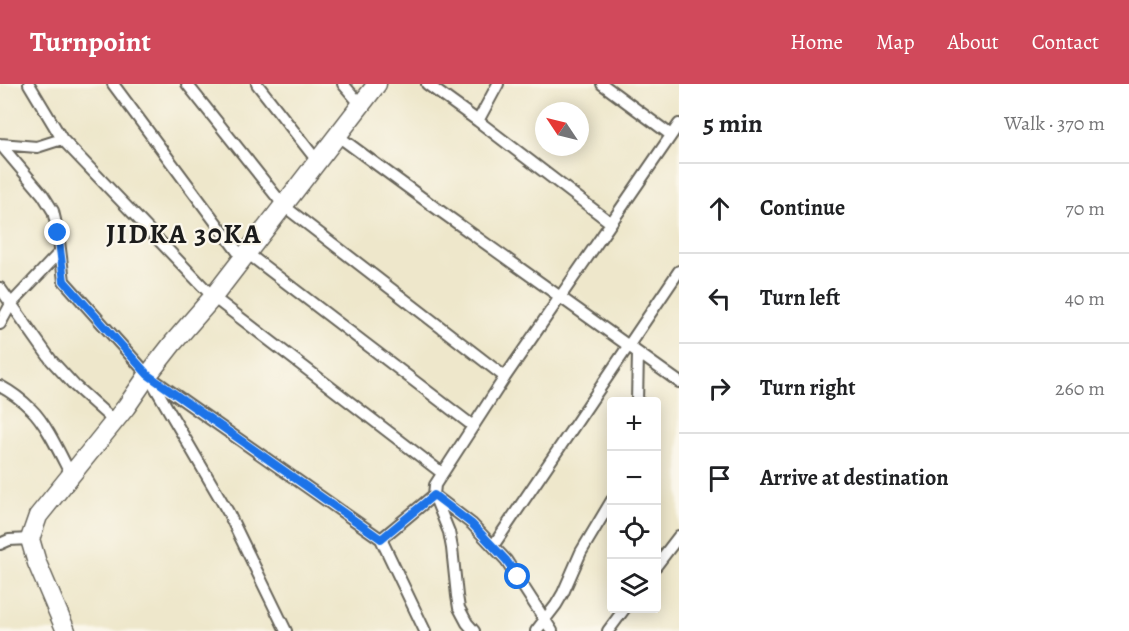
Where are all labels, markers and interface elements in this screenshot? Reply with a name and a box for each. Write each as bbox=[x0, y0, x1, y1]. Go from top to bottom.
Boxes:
text: Turnpoint bbox=[30, 23, 151, 61]
text: Home bbox=[790, 28, 843, 56]
text: Map bbox=[876, 28, 914, 56]
text: About bbox=[947, 28, 999, 56]
text: Contact bbox=[1032, 28, 1099, 56]
north arrow bbox=[535, 102, 589, 156]
text: 5 min bbox=[703, 106, 763, 141]
text: Walk · 370 m bbox=[1004, 110, 1105, 137]
icon: ahead bbox=[703, 192, 736, 225]
text: Continue bbox=[760, 193, 845, 223]
text: 70 m bbox=[1065, 195, 1105, 222]
district label: JIDKA 30KA bbox=[106, 215, 262, 253]
route end bbox=[44, 219, 70, 245]
icon: left bbox=[703, 282, 736, 315]
text: Turn left bbox=[760, 283, 840, 313]
text: 40 m bbox=[1065, 285, 1105, 312]
icon: right bbox=[703, 372, 736, 405]
text: Turn right bbox=[760, 373, 856, 403]
text: 260 m bbox=[1055, 375, 1105, 402]
map controls bbox=[607, 397, 661, 613]
button: + bbox=[607, 397, 661, 451]
button: − bbox=[607, 451, 661, 505]
icon: arrive bbox=[703, 462, 736, 495]
text: Arrive at destination bbox=[760, 463, 949, 493]
button: locate bbox=[607, 505, 661, 559]
button: layers bbox=[607, 559, 661, 613]
route start bbox=[504, 563, 530, 589]

